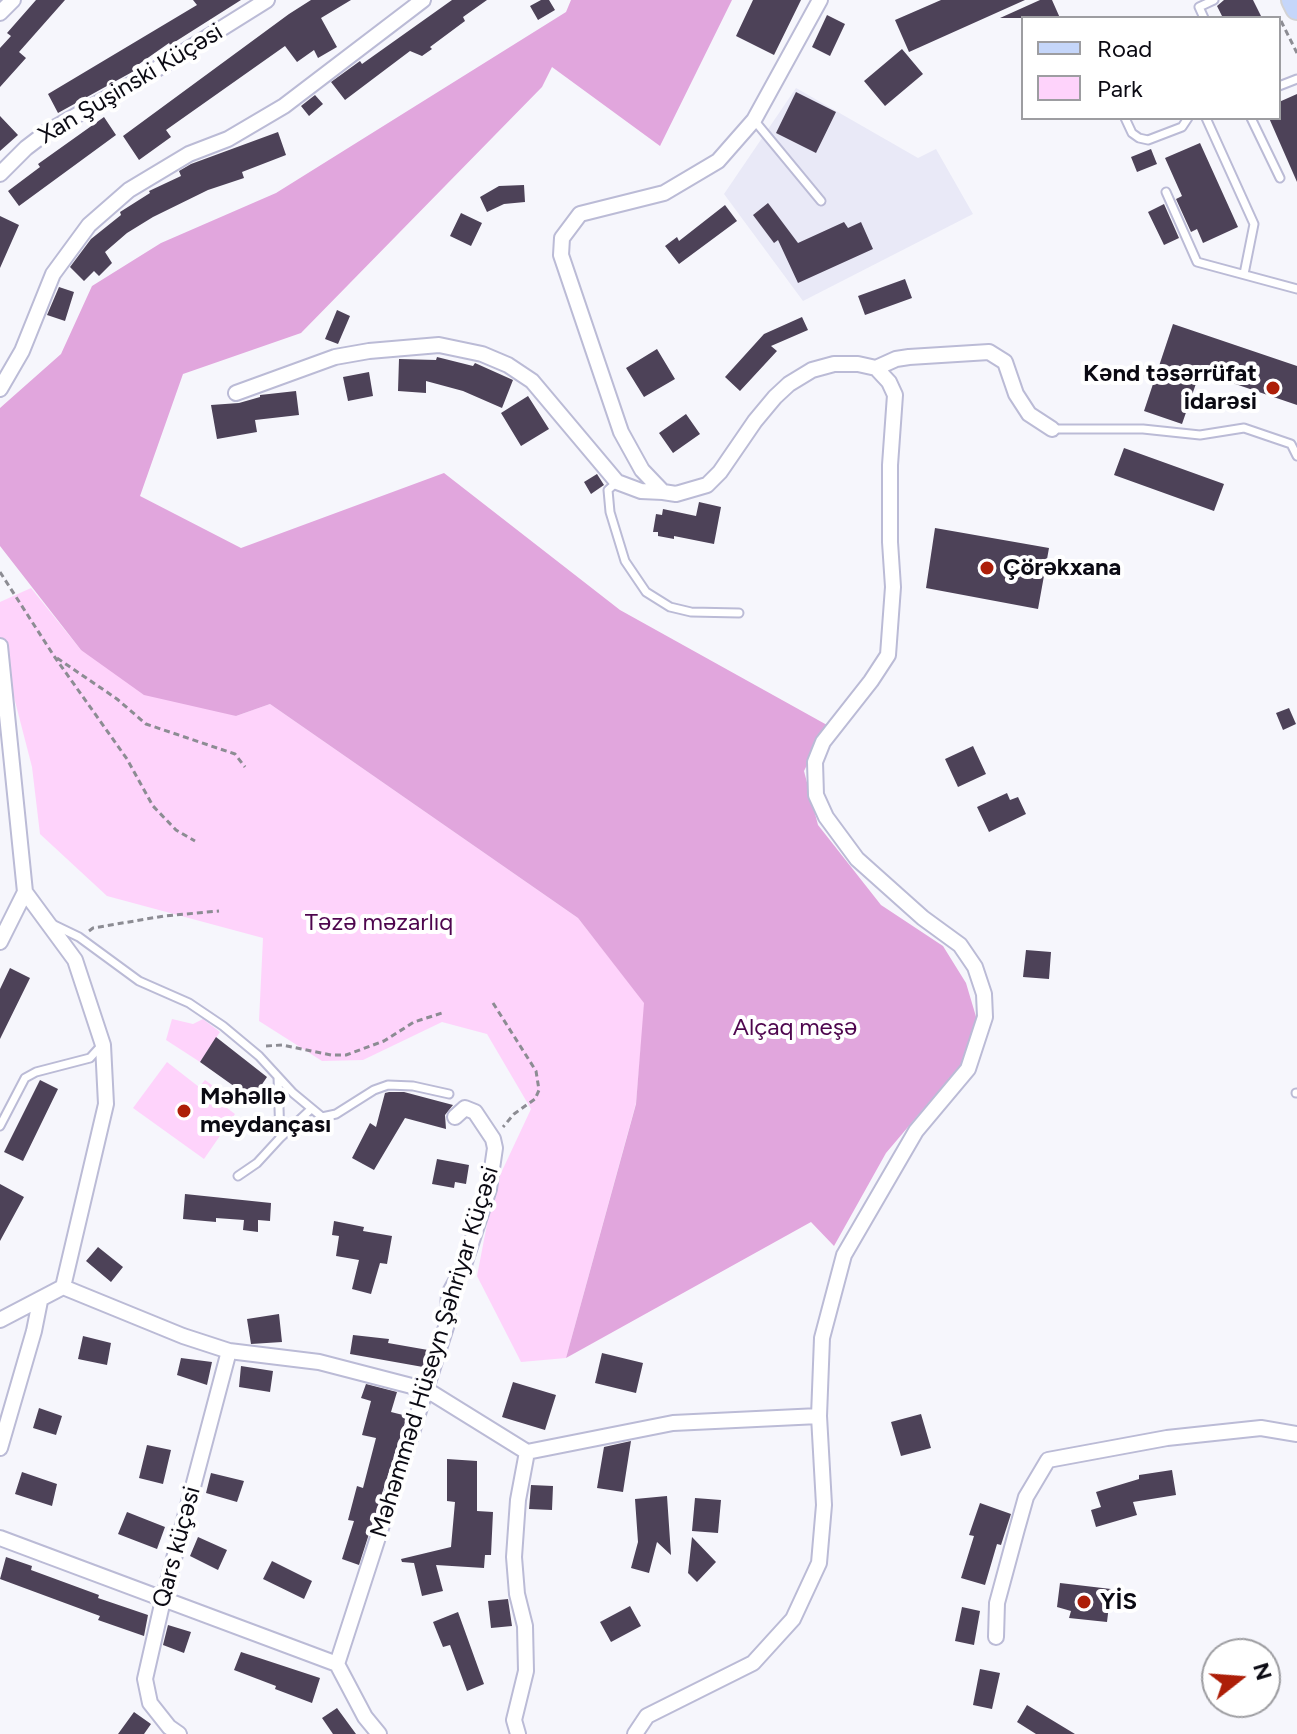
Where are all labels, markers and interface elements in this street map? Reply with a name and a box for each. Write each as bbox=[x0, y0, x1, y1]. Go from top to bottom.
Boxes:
legend bbox=[1021, 16, 1281, 120]
street label: Xan Şuşinski Küçəsi bbox=[34, 18, 228, 150]
text: Road bbox=[1097, 34, 1152, 63]
text: Park bbox=[1097, 74, 1143, 103]
place label: Kənd təsərrüfat idarəsi bbox=[1083, 360, 1257, 416]
marker: Kənd təsərrüfat idarəsi bbox=[1264, 379, 1282, 397]
place label: Çörəkxana bbox=[1003, 554, 1121, 582]
marker: Çörəkxana bbox=[978, 559, 996, 577]
park label: Təzə məzarlıq bbox=[305, 909, 453, 937]
park label: Alçaq meşə bbox=[733, 1014, 857, 1042]
place label: Məhəllə meydançası bbox=[200, 1083, 331, 1139]
marker: Məhəllə meydançası bbox=[175, 1102, 193, 1120]
street label: Məhəmməd Hüseyn Şəhriyar Küçəsi bbox=[365, 1163, 505, 1541]
street label: Qars küçəsi bbox=[147, 1483, 207, 1611]
place label: YİS bbox=[1100, 1588, 1137, 1616]
marker: YİS bbox=[1075, 1593, 1093, 1611]
north arrow bbox=[1201, 1638, 1281, 1718]
text: N bbox=[1247, 1659, 1278, 1683]

